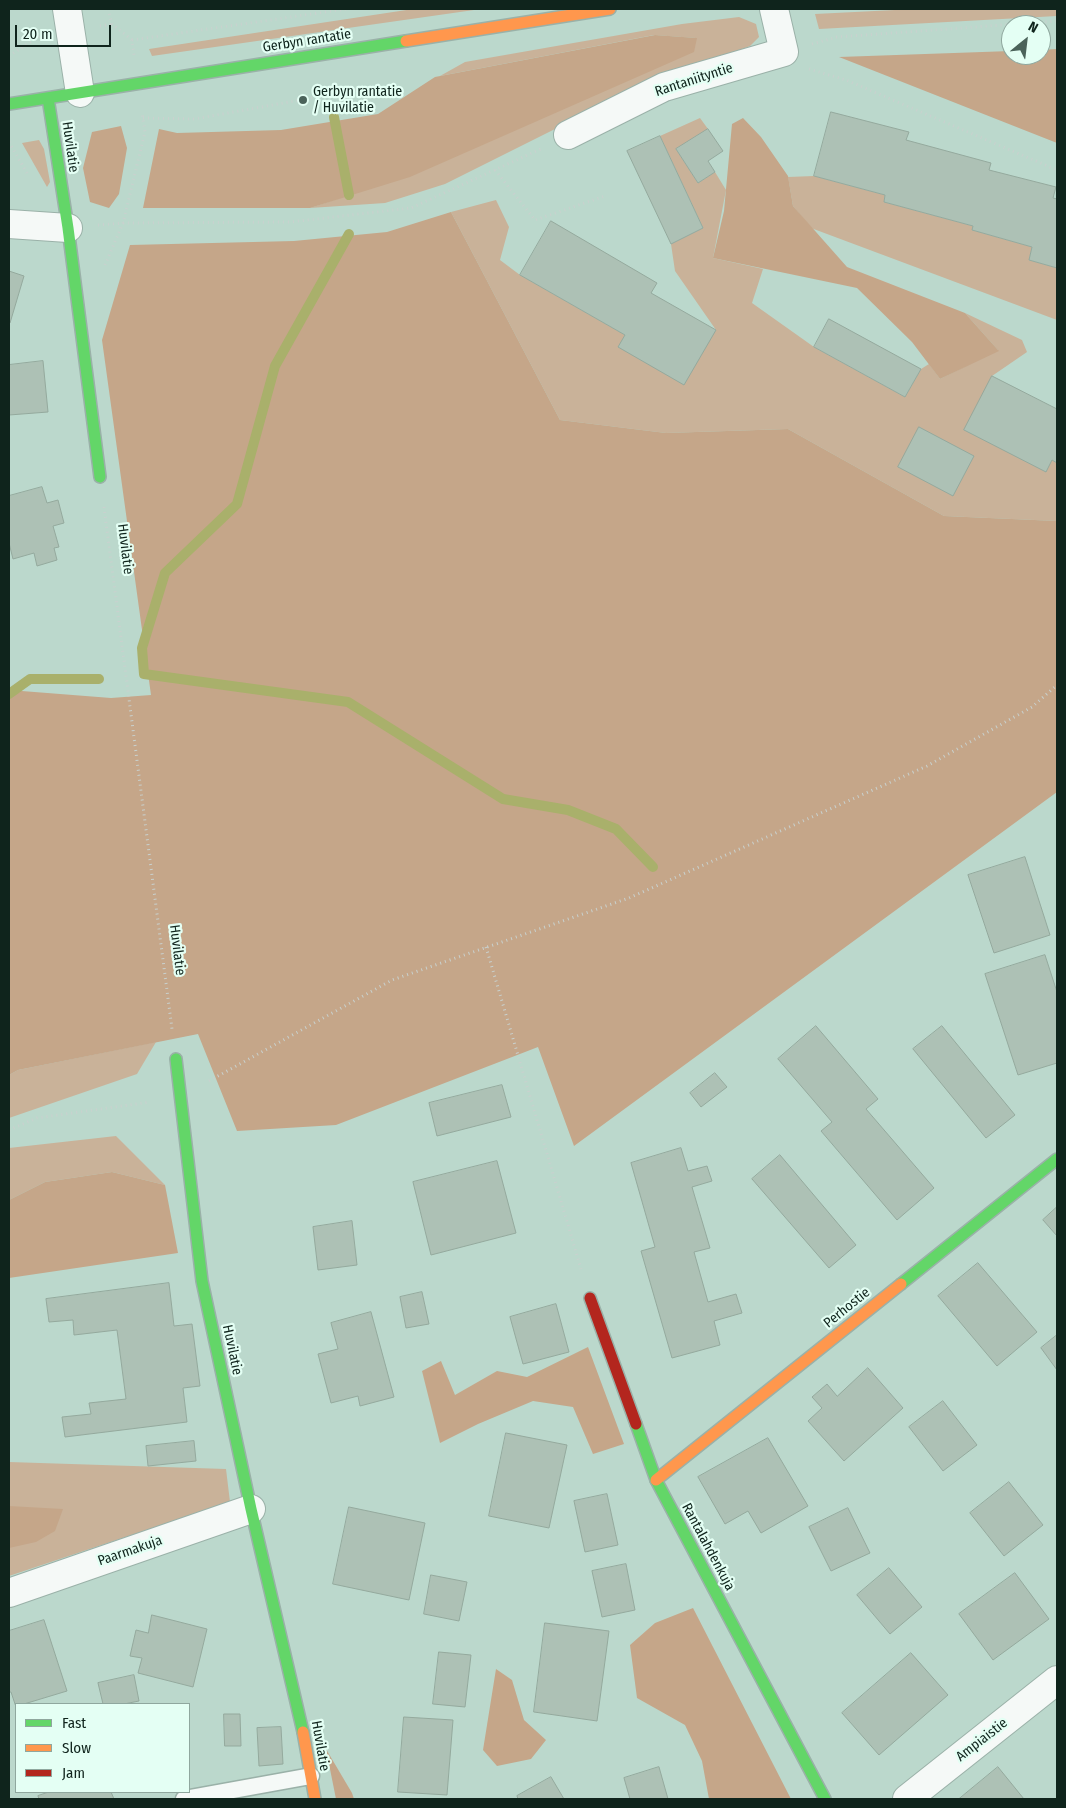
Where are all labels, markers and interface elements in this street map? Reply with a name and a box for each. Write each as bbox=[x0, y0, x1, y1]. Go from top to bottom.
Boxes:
scale bar bbox=[18, 15, 114, 47]
north arrow bbox=[1001, 15, 1051, 65]
text: N bbox=[1025, 18, 1041, 37]
text: 20 m bbox=[23, 25, 53, 43]
street label: Gerbyn rantatie bbox=[262, 26, 352, 56]
street label: Rantaniityntie bbox=[653, 60, 735, 100]
place label: Gerbyn rantatie / Huvilatie bbox=[313, 84, 402, 116]
marker: Gerbyn rantatie / Huvilatie bbox=[297, 94, 309, 106]
street label: Huvilatie bbox=[58, 121, 82, 173]
street label: Huvilatie bbox=[114, 523, 136, 575]
street label: Huvilatie bbox=[166, 924, 188, 976]
street label: Perhostie bbox=[821, 1284, 873, 1332]
street label: Huvilatie bbox=[218, 1323, 246, 1377]
street label: Rantalahdenkuja bbox=[678, 1500, 738, 1594]
street label: Paarmakuja bbox=[96, 1532, 164, 1570]
legend bbox=[15, 1703, 190, 1793]
text: Fast bbox=[62, 1714, 86, 1732]
street label: Ampiaistie bbox=[953, 1715, 1011, 1765]
street label: Huvilatie bbox=[307, 1719, 333, 1773]
text: Slow bbox=[62, 1739, 91, 1757]
text: Jam bbox=[62, 1764, 85, 1782]

